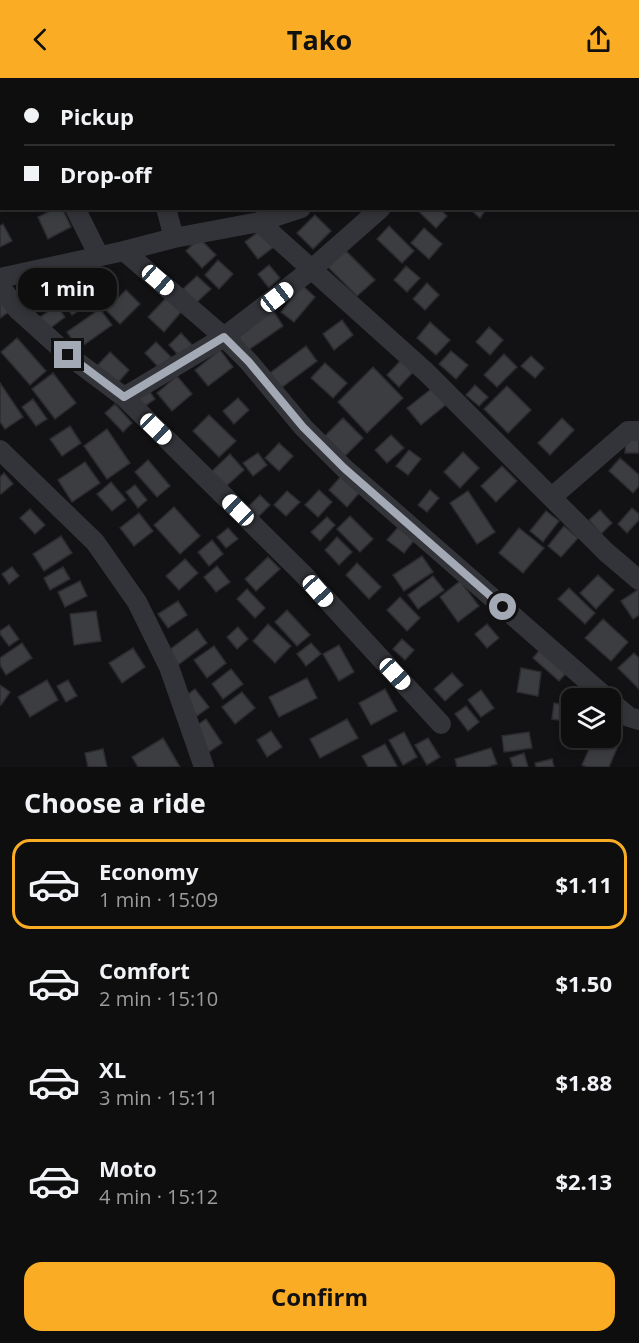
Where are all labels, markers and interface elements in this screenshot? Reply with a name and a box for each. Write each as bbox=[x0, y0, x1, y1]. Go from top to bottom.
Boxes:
text: Tako bbox=[287, 21, 352, 58]
icon: back bbox=[24, 23, 57, 56]
icon: share bbox=[582, 23, 615, 56]
text: Pickup bbox=[60, 101, 134, 131]
text: Drop-off bbox=[60, 159, 152, 189]
car bbox=[139, 261, 177, 299]
callout: 1 min bbox=[19, 268, 118, 310]
text: 1 min bbox=[40, 275, 95, 302]
car bbox=[257, 279, 297, 315]
route end bbox=[54, 341, 81, 368]
car bbox=[137, 410, 175, 448]
car bbox=[219, 491, 257, 529]
car bbox=[299, 572, 337, 610]
route start bbox=[489, 593, 516, 620]
car bbox=[376, 655, 414, 693]
map controls bbox=[561, 688, 621, 748]
button: layers bbox=[561, 688, 621, 748]
text: Choose a ride bbox=[24, 784, 206, 821]
text: Economy bbox=[99, 856, 198, 886]
icon: car bbox=[27, 857, 81, 911]
text: $1.11 bbox=[555, 869, 612, 899]
text: 1 min · 15:09 bbox=[99, 886, 218, 913]
text: Comfort bbox=[99, 955, 190, 985]
icon: car bbox=[27, 956, 81, 1010]
text: $1.50 bbox=[555, 968, 612, 998]
text: 2 min · 15:10 bbox=[99, 985, 218, 1012]
text: XL bbox=[99, 1054, 126, 1084]
icon: car bbox=[27, 1055, 81, 1109]
text: $1.88 bbox=[555, 1067, 612, 1097]
text: 3 min · 15:11 bbox=[99, 1084, 218, 1111]
text: Moto bbox=[99, 1153, 157, 1183]
icon: car bbox=[27, 1154, 81, 1208]
text: $2.13 bbox=[555, 1166, 612, 1196]
text: 4 min · 15:12 bbox=[99, 1183, 218, 1210]
button: Confirm bbox=[24, 1262, 615, 1331]

